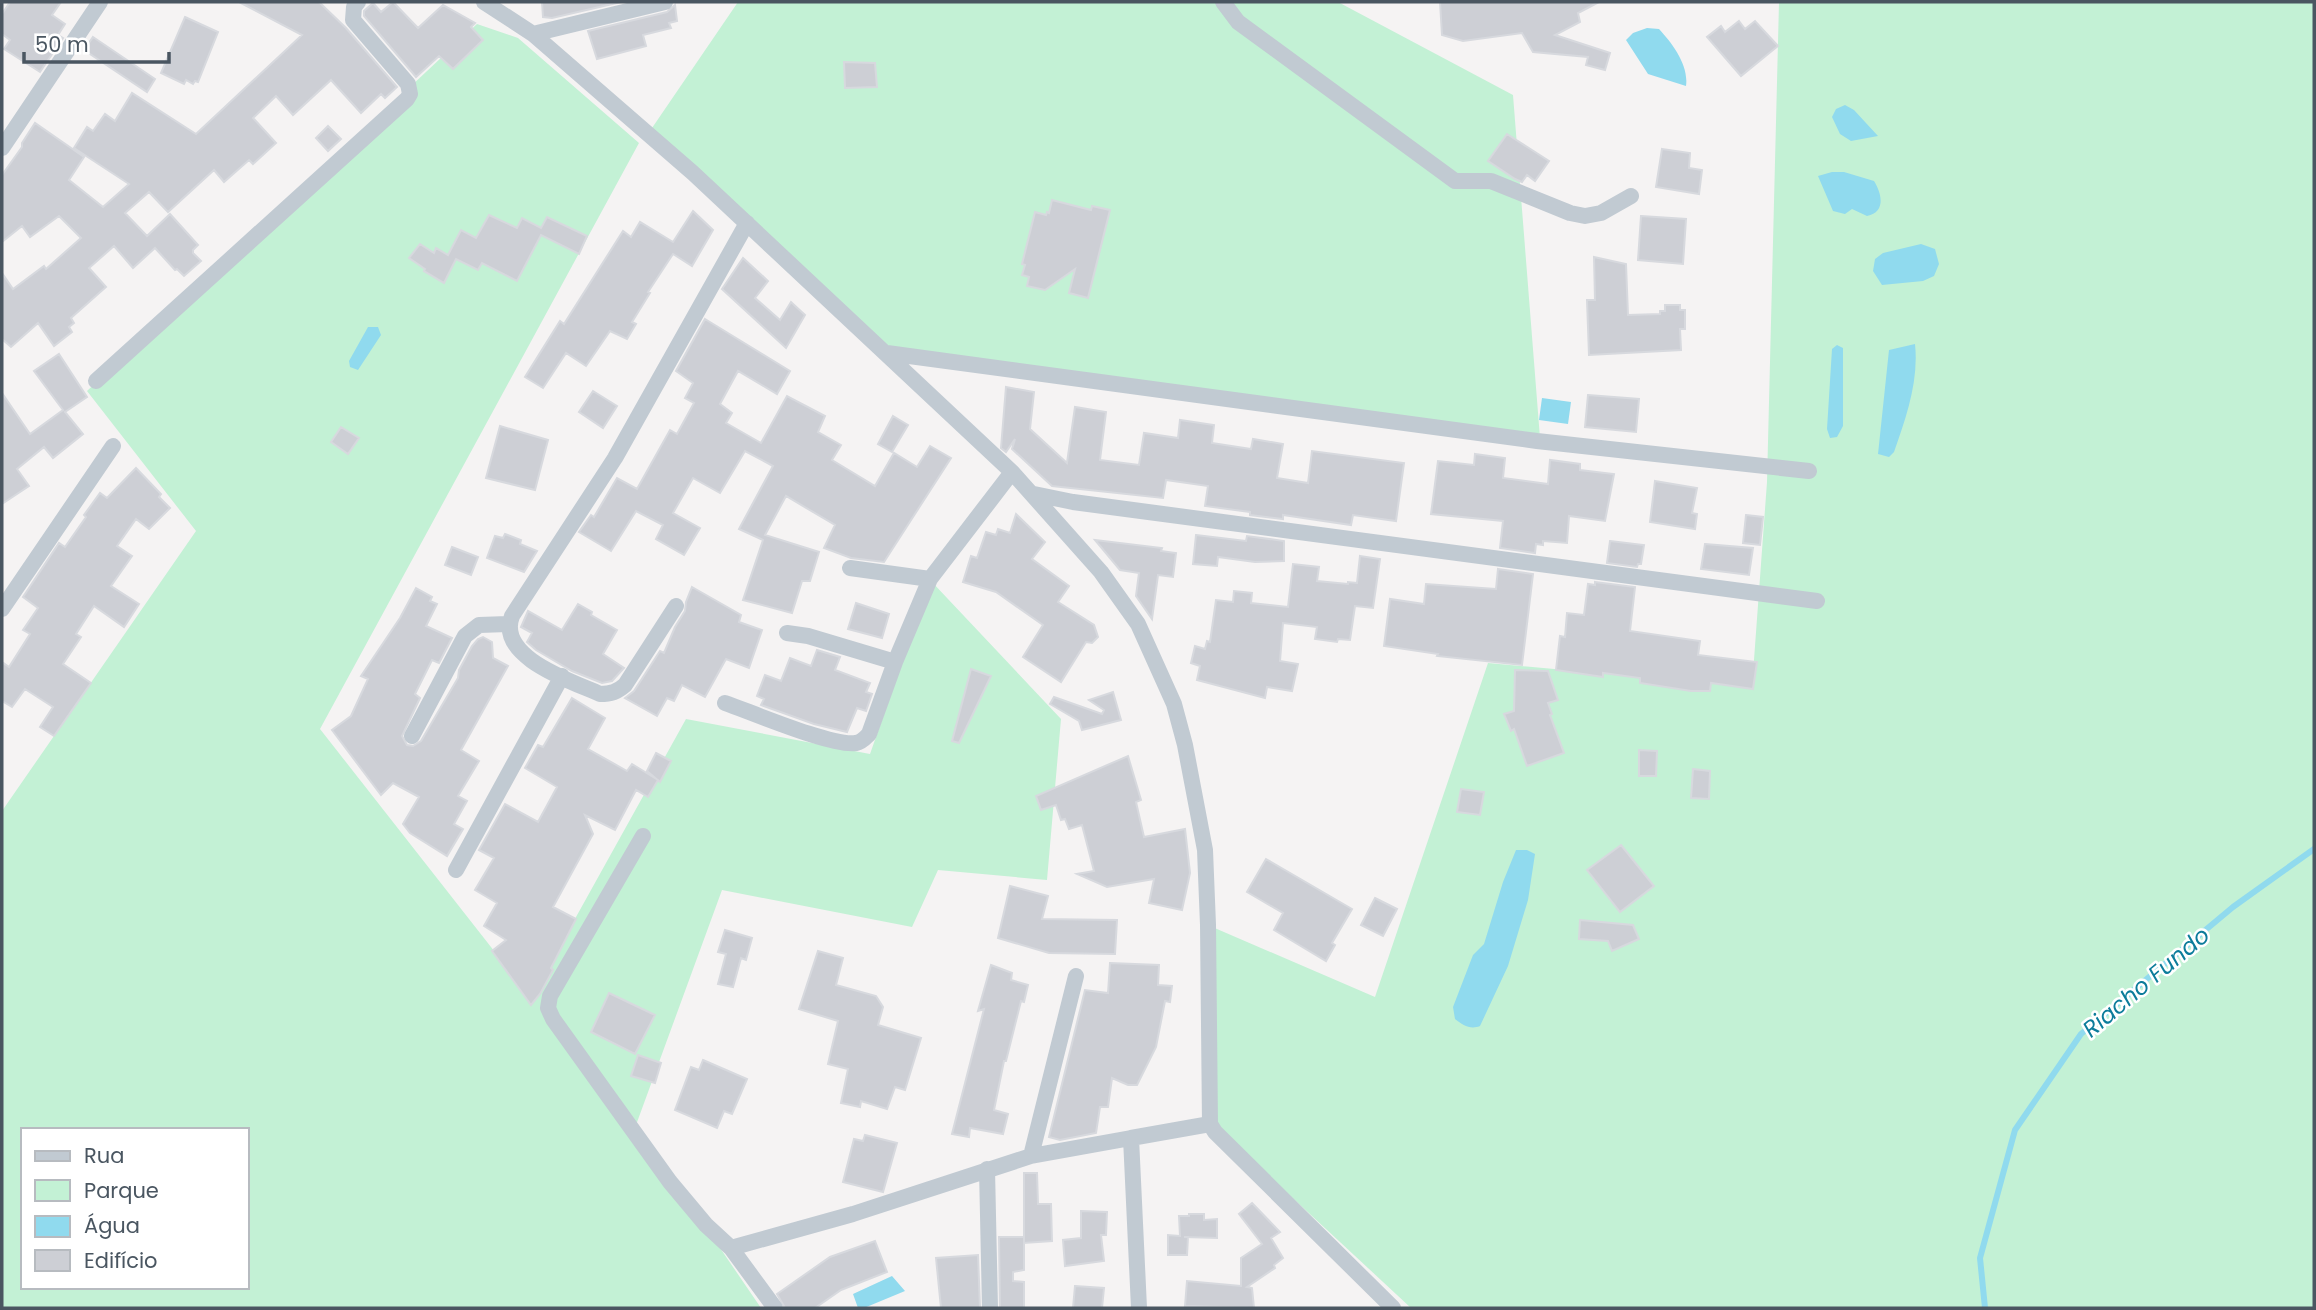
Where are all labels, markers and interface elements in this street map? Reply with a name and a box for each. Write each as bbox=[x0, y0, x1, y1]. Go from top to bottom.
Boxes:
scale bar bbox=[24, 21, 170, 65]
text: 50 m bbox=[35, 30, 89, 59]
water label: Riacho Fundo bbox=[2076, 919, 2216, 1045]
legend bbox=[21, 1128, 248, 1289]
text: Rua bbox=[84, 1141, 124, 1170]
text: Parque bbox=[84, 1176, 159, 1205]
text: Água bbox=[84, 1211, 140, 1240]
text: Edifício bbox=[84, 1246, 158, 1275]

